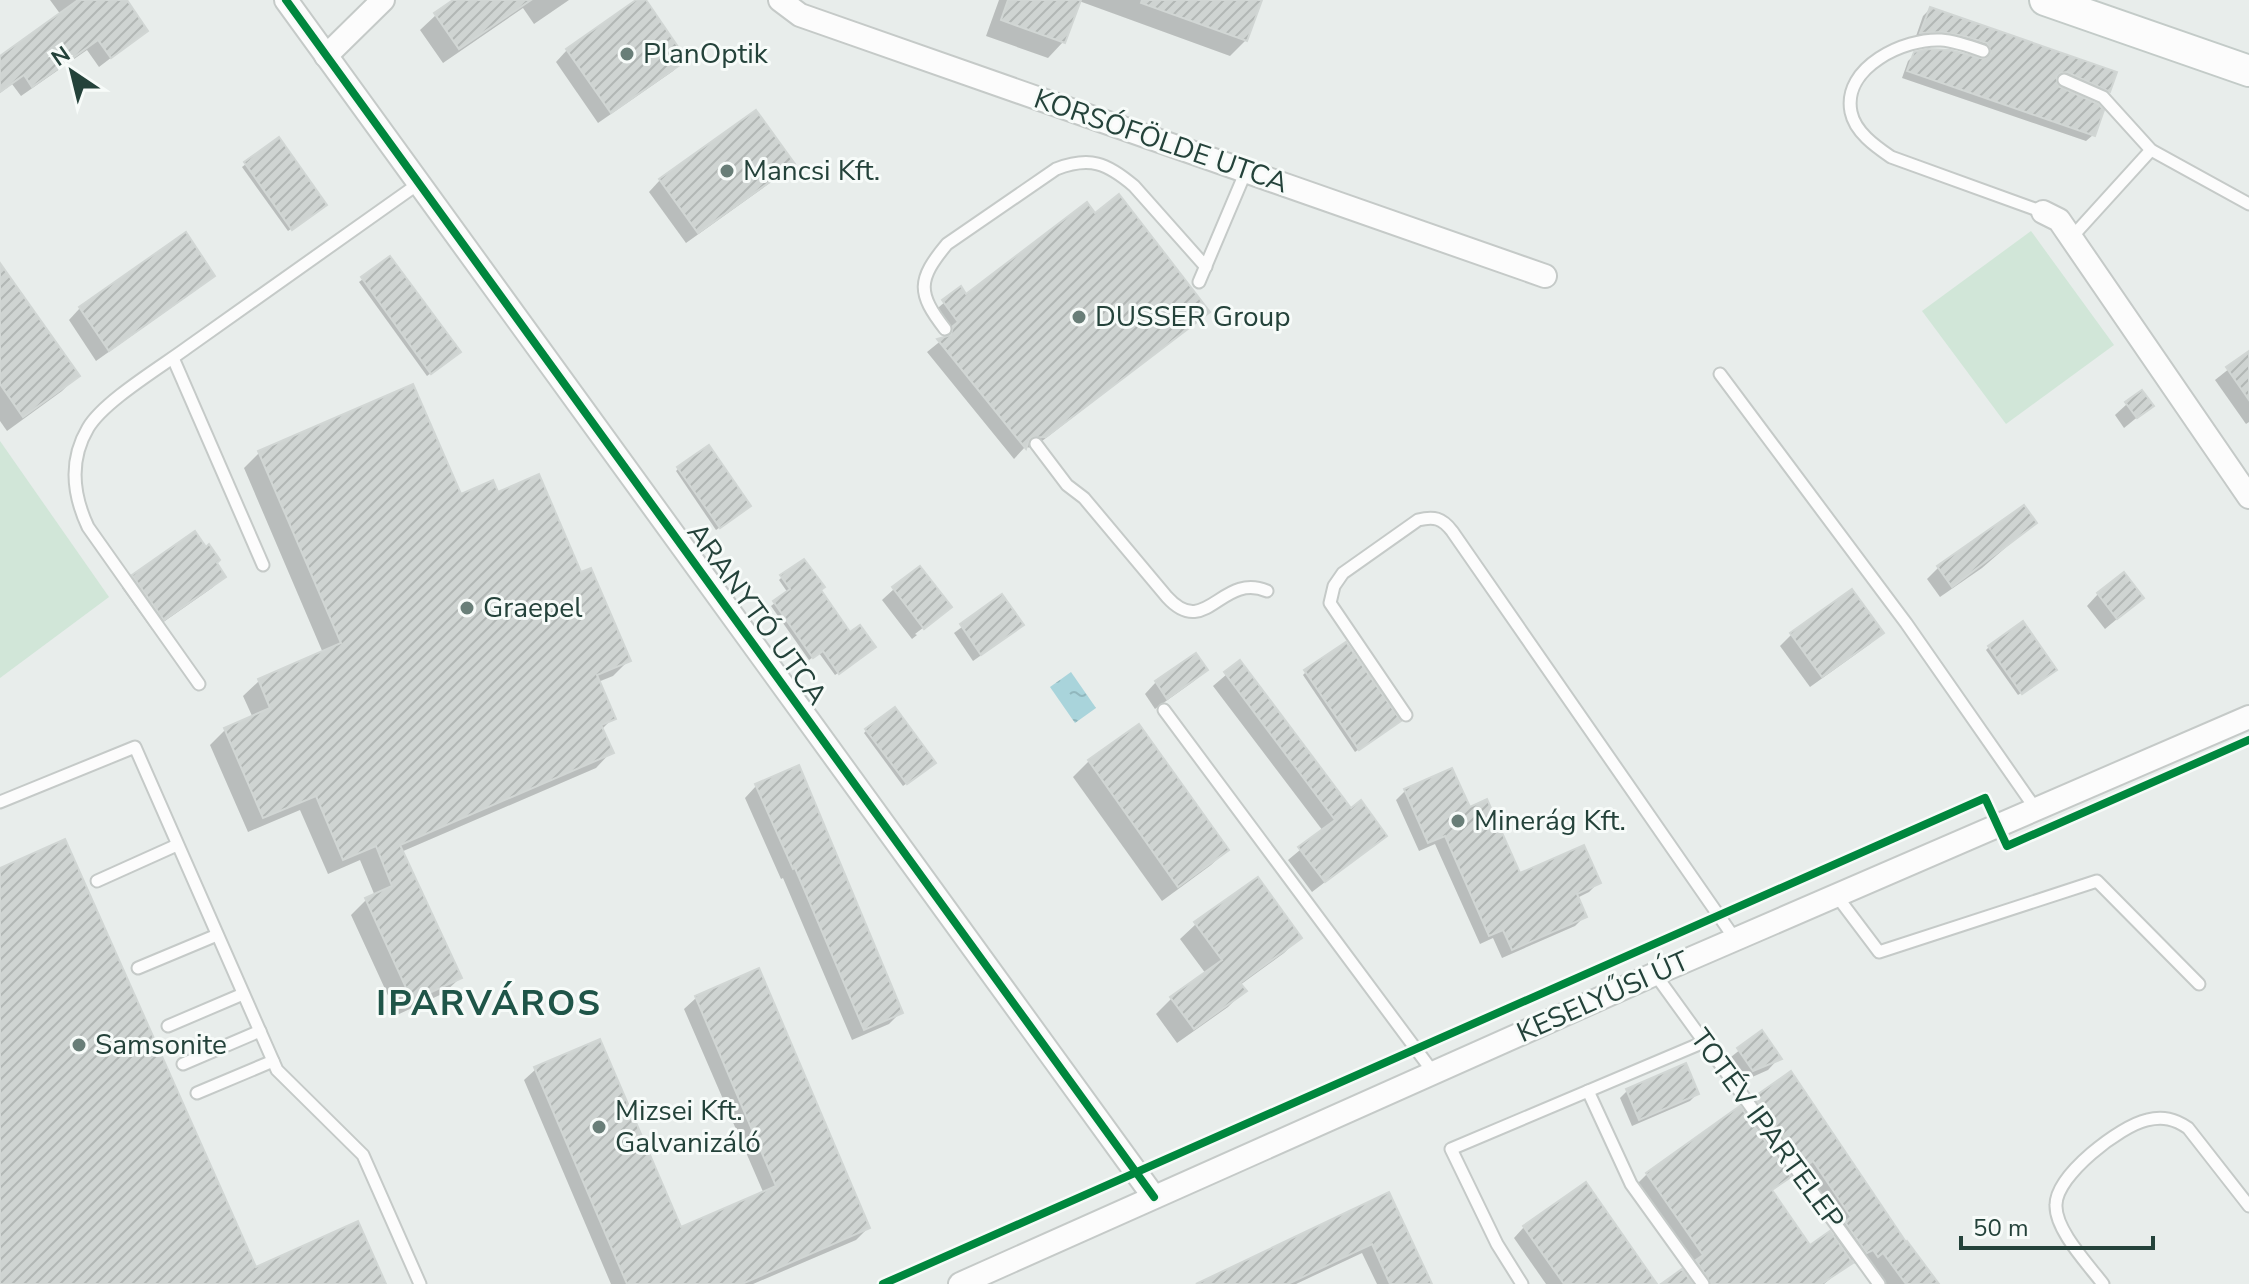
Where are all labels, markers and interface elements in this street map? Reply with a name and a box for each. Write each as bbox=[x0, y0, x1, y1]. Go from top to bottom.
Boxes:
north arrow bbox=[32, 32, 112, 112]
place label: PlanOptik bbox=[643, 35, 769, 73]
text: N bbox=[46, 39, 76, 73]
marker: PlanOptik bbox=[618, 45, 636, 63]
street label: KORSÓFÖLDE UTCA bbox=[1029, 80, 1293, 202]
place label: Mancsi Kft. bbox=[743, 152, 880, 190]
marker: Mancsi Kft. bbox=[718, 162, 736, 180]
place label: DUSSER Group bbox=[1095, 298, 1291, 336]
marker: DUSSER Group bbox=[1070, 308, 1088, 326]
street label: ARANYTÓ UTCA bbox=[678, 515, 836, 713]
place label: Graepel bbox=[483, 589, 583, 627]
marker: Graepel bbox=[458, 599, 476, 617]
place label: Minerág Kft. bbox=[1474, 802, 1626, 840]
marker: Minerág Kft. bbox=[1449, 812, 1467, 830]
street label: KESELYŰSI ÚT bbox=[1511, 942, 1695, 1052]
district label: IPARVÁROS bbox=[376, 979, 602, 1028]
street label: TOTÉV IPARTELEP bbox=[1681, 1021, 1853, 1237]
place label: Samsonite bbox=[95, 1026, 227, 1064]
marker: Samsonite bbox=[70, 1036, 88, 1054]
place label: Mizsei Kft. Galvanizáló bbox=[615, 1092, 761, 1162]
marker: Mizsei Kft. Galvanizáló bbox=[590, 1118, 608, 1136]
scale bar bbox=[1961, 1200, 2153, 1250]
text: 50 m bbox=[1973, 1212, 2029, 1244]

